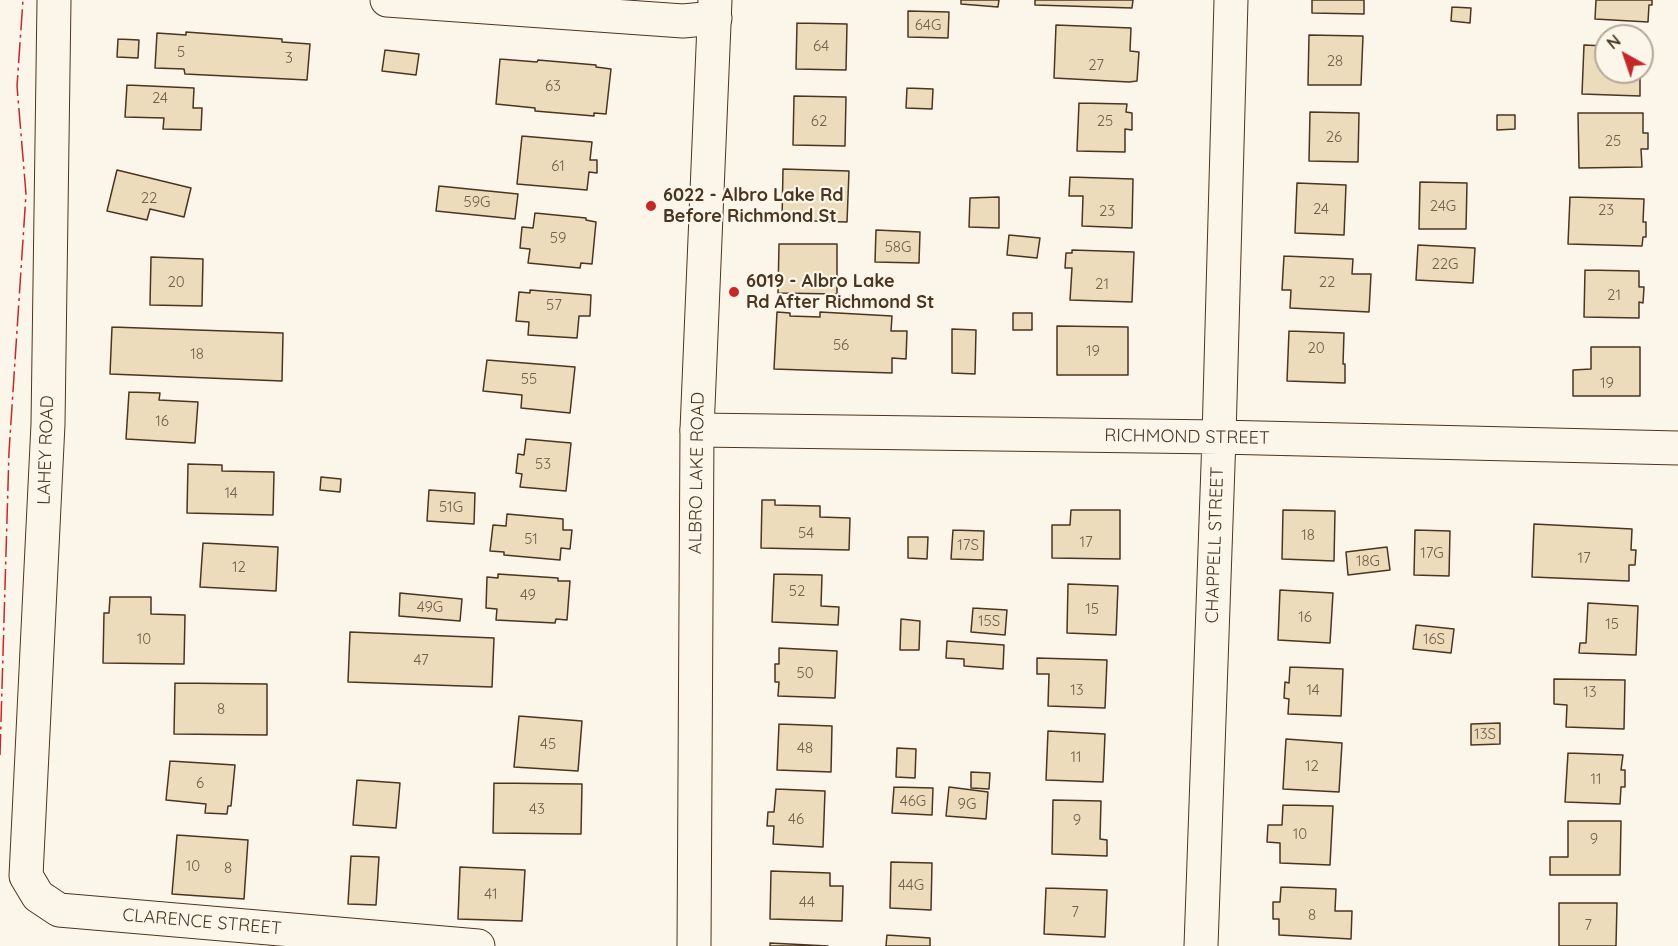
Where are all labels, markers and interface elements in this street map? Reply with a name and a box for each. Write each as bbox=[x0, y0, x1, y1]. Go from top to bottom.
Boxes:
house number: 64G bbox=[915, 16, 941, 34]
north arrow bbox=[1594, 24, 1654, 84]
text: N bbox=[1603, 30, 1625, 53]
house number: 64 bbox=[813, 37, 829, 55]
house number: 5 bbox=[177, 43, 185, 61]
house number: 3 bbox=[285, 49, 293, 67]
house number: 28 bbox=[1327, 52, 1343, 70]
house number: 27 bbox=[1088, 56, 1104, 74]
house number: 63 bbox=[545, 77, 561, 95]
house number: 24 bbox=[152, 89, 168, 107]
house number: 62 bbox=[811, 112, 827, 130]
house number: 25 bbox=[1097, 112, 1113, 130]
house number: 26 bbox=[1326, 128, 1342, 146]
house number: 25 bbox=[1605, 132, 1621, 150]
house number: 61 bbox=[551, 157, 565, 175]
place label: 6022 - Albro Lake Rd Before Richmond St bbox=[663, 185, 844, 228]
house number: 22 bbox=[141, 189, 157, 207]
house number: 59G bbox=[464, 193, 490, 211]
house number: 24G bbox=[1430, 197, 1456, 215]
marker: 6022 - Albro Lake Rd Before Richmond St bbox=[644, 199, 658, 213]
house number: 24 bbox=[1313, 200, 1329, 218]
house number: 23 bbox=[1598, 201, 1614, 219]
house number: 23 bbox=[1099, 202, 1115, 220]
house number: 59 bbox=[550, 229, 566, 247]
house number: 58G bbox=[885, 238, 911, 256]
house number: 22G bbox=[1431, 255, 1459, 273]
place label: 6019 - Albro Lake Rd After Richmond St bbox=[746, 271, 934, 314]
house number: 20 bbox=[167, 273, 185, 291]
house number: 22 bbox=[1319, 273, 1335, 291]
house number: 21 bbox=[1095, 275, 1109, 293]
marker: 6019 - Albro Lake Rd After Richmond St bbox=[727, 285, 741, 299]
house number: 21 bbox=[1607, 286, 1621, 304]
house number: 57 bbox=[546, 296, 562, 314]
house number: 56 bbox=[833, 336, 849, 354]
house number: 20 bbox=[1307, 339, 1325, 357]
house number: 19 bbox=[1086, 342, 1100, 360]
house number: 18 bbox=[190, 345, 204, 363]
house number: 55 bbox=[521, 370, 537, 388]
house number: 19 bbox=[1600, 374, 1614, 392]
street label: ALBRO LAKE ROAD bbox=[685, 392, 709, 554]
street label: LAHEY ROAD bbox=[33, 395, 59, 505]
house number: 16 bbox=[155, 412, 169, 430]
street label: RICHMOND STREET bbox=[1104, 425, 1270, 449]
house number: 53 bbox=[535, 455, 551, 473]
street label: CHAPPELL STREET bbox=[1201, 466, 1229, 624]
house number: 14 bbox=[224, 484, 238, 502]
house number: 51G bbox=[439, 498, 463, 516]
house number: 54 bbox=[798, 524, 814, 542]
house number: 18 bbox=[1301, 526, 1315, 544]
house number: 51 bbox=[524, 530, 538, 548]
house number: 17 bbox=[1079, 533, 1093, 551]
house number: 17S bbox=[957, 536, 979, 554]
house number: 17G bbox=[1420, 544, 1444, 562]
house number: 17 bbox=[1577, 549, 1591, 567]
house number: 18G bbox=[1356, 552, 1380, 570]
house number: 12 bbox=[232, 558, 246, 576]
house number: 52 bbox=[789, 582, 805, 600]
house number: 49 bbox=[520, 586, 536, 604]
house number: 49G bbox=[417, 598, 443, 616]
house number: 15 bbox=[1085, 600, 1099, 618]
house number: 16 bbox=[1298, 608, 1312, 626]
house number: 15S bbox=[978, 612, 1000, 630]
house number: 15 bbox=[1605, 615, 1619, 633]
house number: 10 bbox=[137, 630, 151, 648]
house number: 16S bbox=[1423, 630, 1445, 648]
house number: 47 bbox=[413, 651, 429, 669]
house number: 50 bbox=[796, 664, 814, 682]
house number: 13 bbox=[1070, 681, 1084, 699]
house number: 14 bbox=[1306, 681, 1320, 699]
house number: 13 bbox=[1583, 683, 1597, 701]
house number: 8 bbox=[217, 700, 225, 718]
house number: 13S bbox=[1474, 725, 1496, 743]
house number: 45 bbox=[540, 735, 556, 753]
house number: 48 bbox=[797, 739, 813, 757]
house number: 11 bbox=[1070, 748, 1082, 766]
house number: 12 bbox=[1305, 757, 1319, 775]
house number: 11 bbox=[1590, 770, 1602, 788]
house number: 6 bbox=[196, 774, 204, 792]
house number: 46G bbox=[900, 792, 926, 810]
house number: 9G bbox=[958, 795, 976, 813]
house number: 43 bbox=[529, 800, 545, 818]
house number: 46 bbox=[788, 810, 804, 828]
house number: 9 bbox=[1073, 811, 1081, 829]
house number: 10 bbox=[1293, 825, 1307, 843]
house number: 9 bbox=[1590, 830, 1598, 848]
house number: 10 bbox=[186, 857, 200, 875]
house number: 8 bbox=[224, 859, 232, 877]
house number: 44G bbox=[898, 876, 924, 894]
house number: 41 bbox=[484, 885, 498, 903]
house number: 44 bbox=[799, 893, 815, 911]
house number: 7 bbox=[1071, 903, 1079, 921]
street label: CLARENCE STREET bbox=[122, 904, 282, 940]
house number: 8 bbox=[1308, 906, 1316, 924]
house number: 7 bbox=[1584, 916, 1592, 934]

